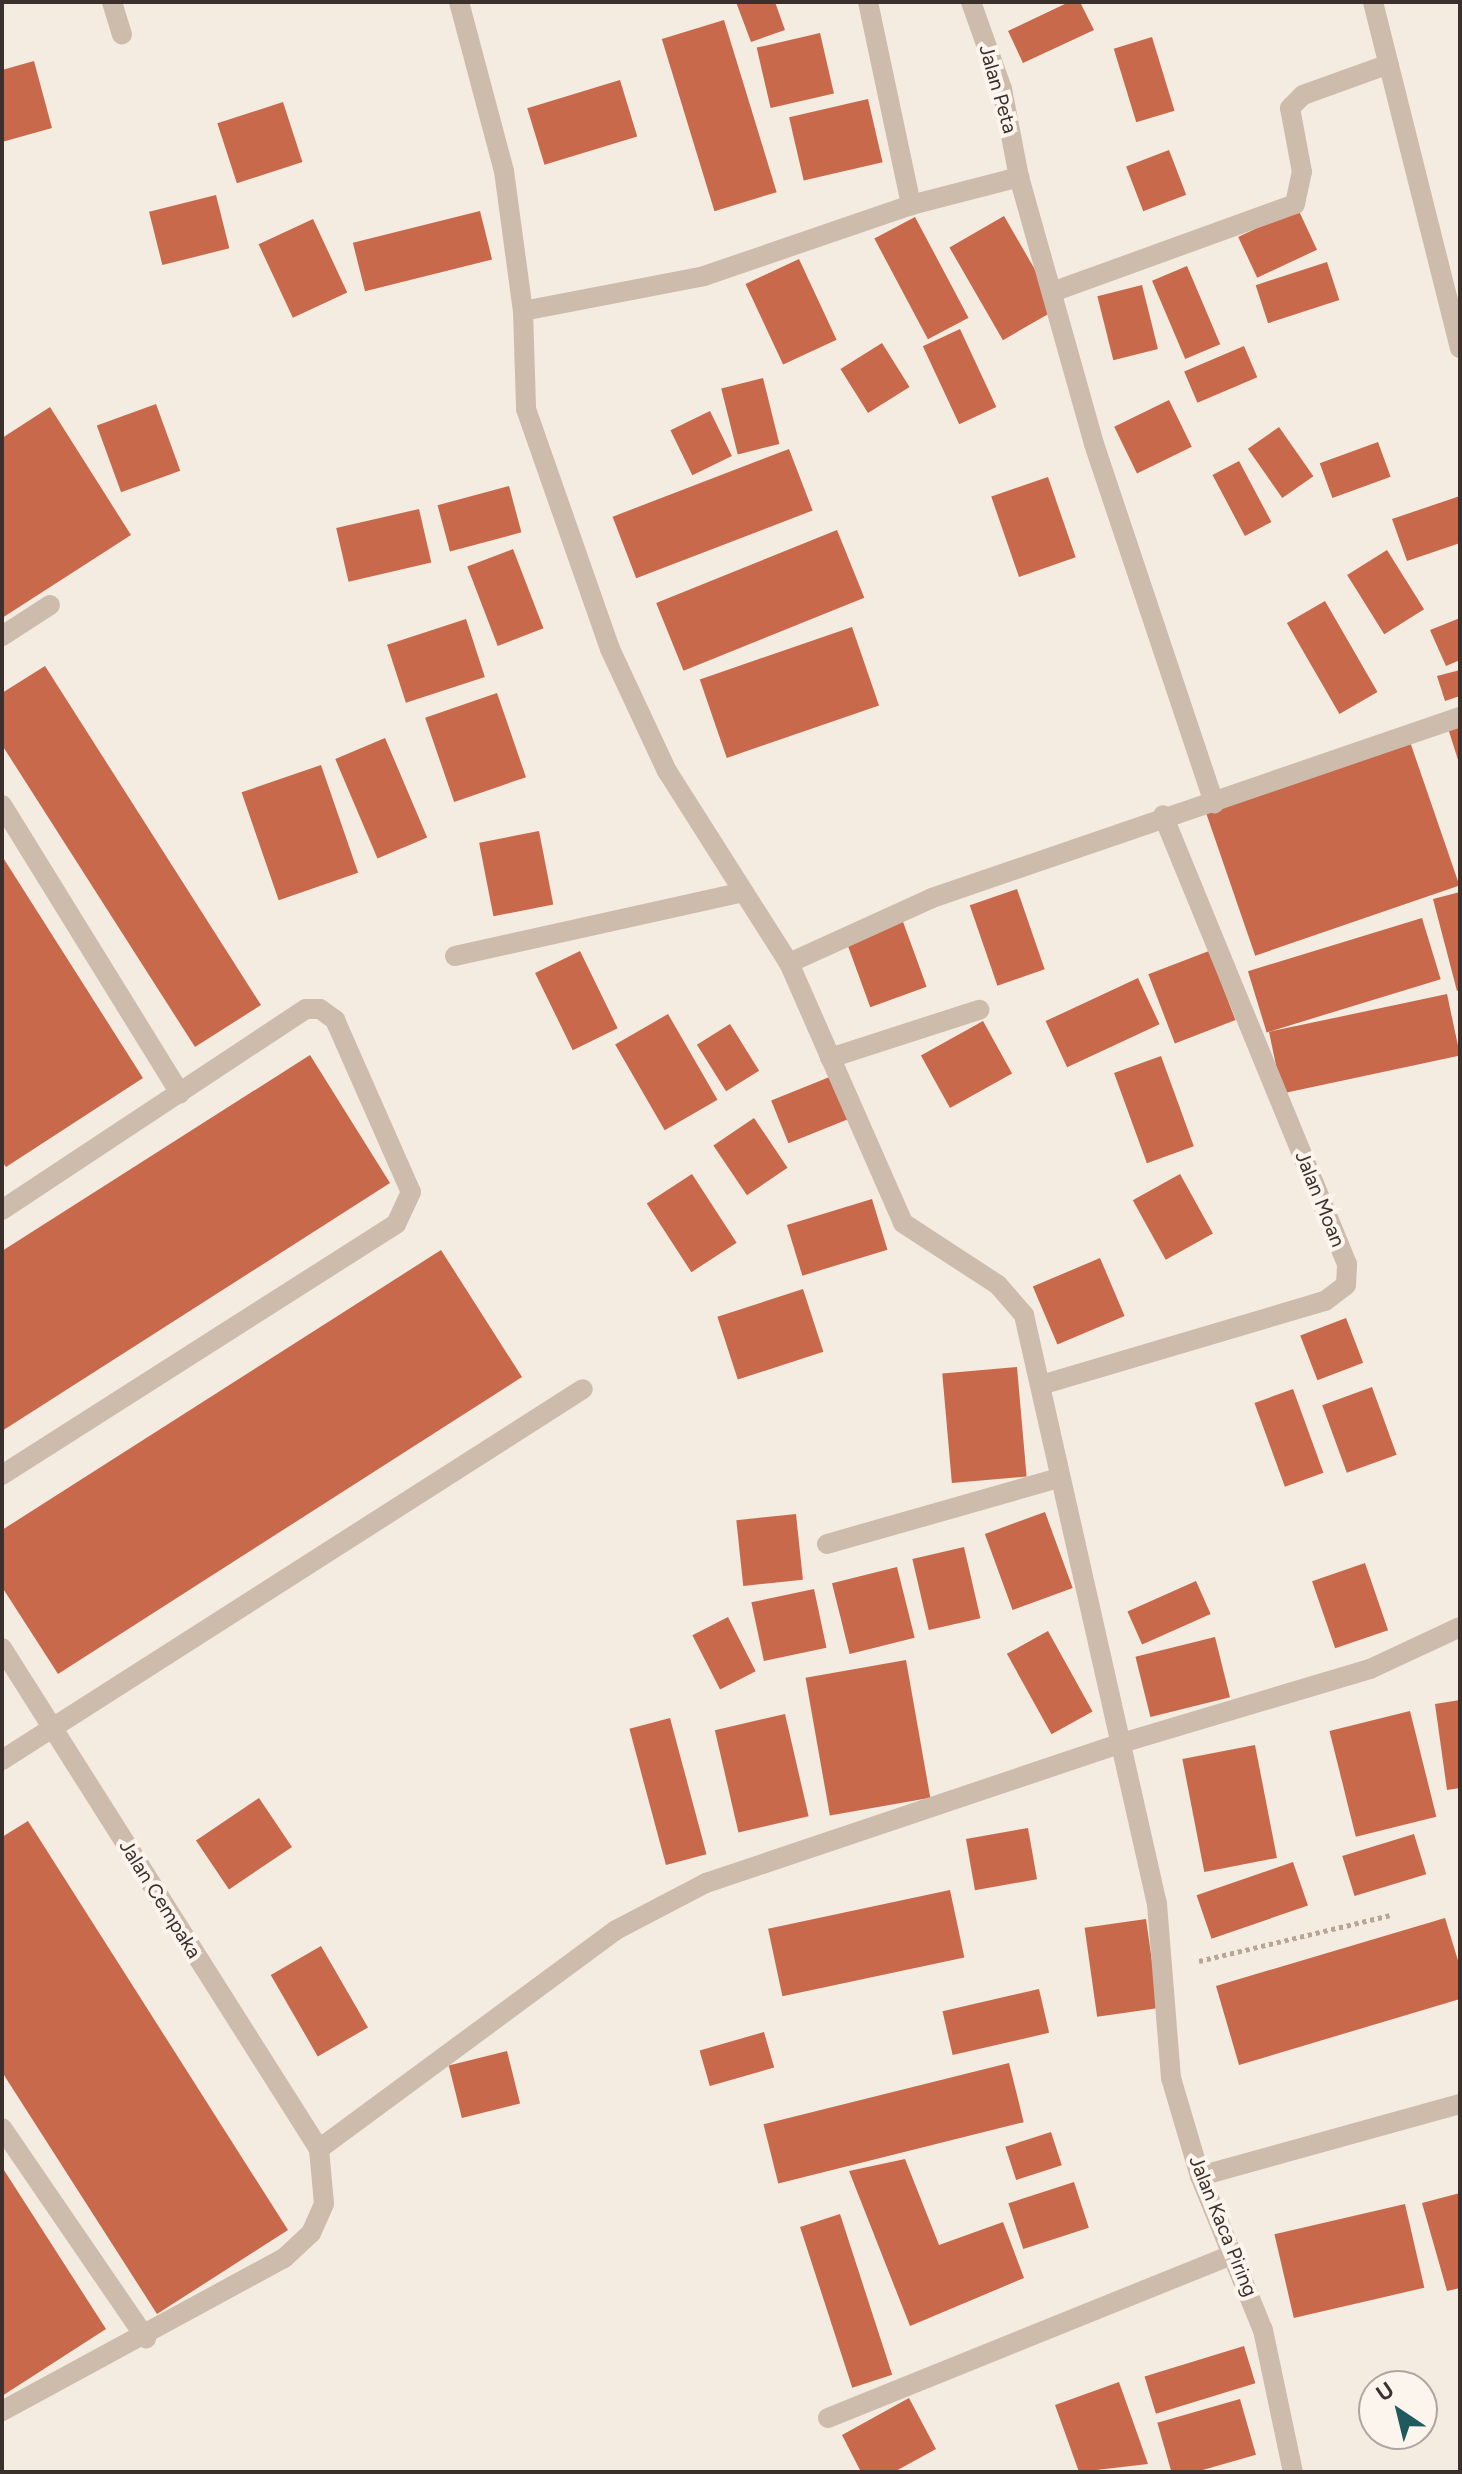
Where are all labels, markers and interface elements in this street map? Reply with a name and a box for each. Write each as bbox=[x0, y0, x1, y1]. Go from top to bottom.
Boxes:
street label: Jalan Peta bbox=[974, 42, 1022, 136]
street label: Jalan Moan bbox=[1290, 1148, 1350, 1250]
street label: Jalan Cempaka bbox=[114, 1835, 206, 1963]
street label: Jalan Kaca Piring bbox=[1184, 2152, 1262, 2300]
north arrow bbox=[1358, 2370, 1438, 2450]
text: U bbox=[1371, 2376, 1399, 2407]

